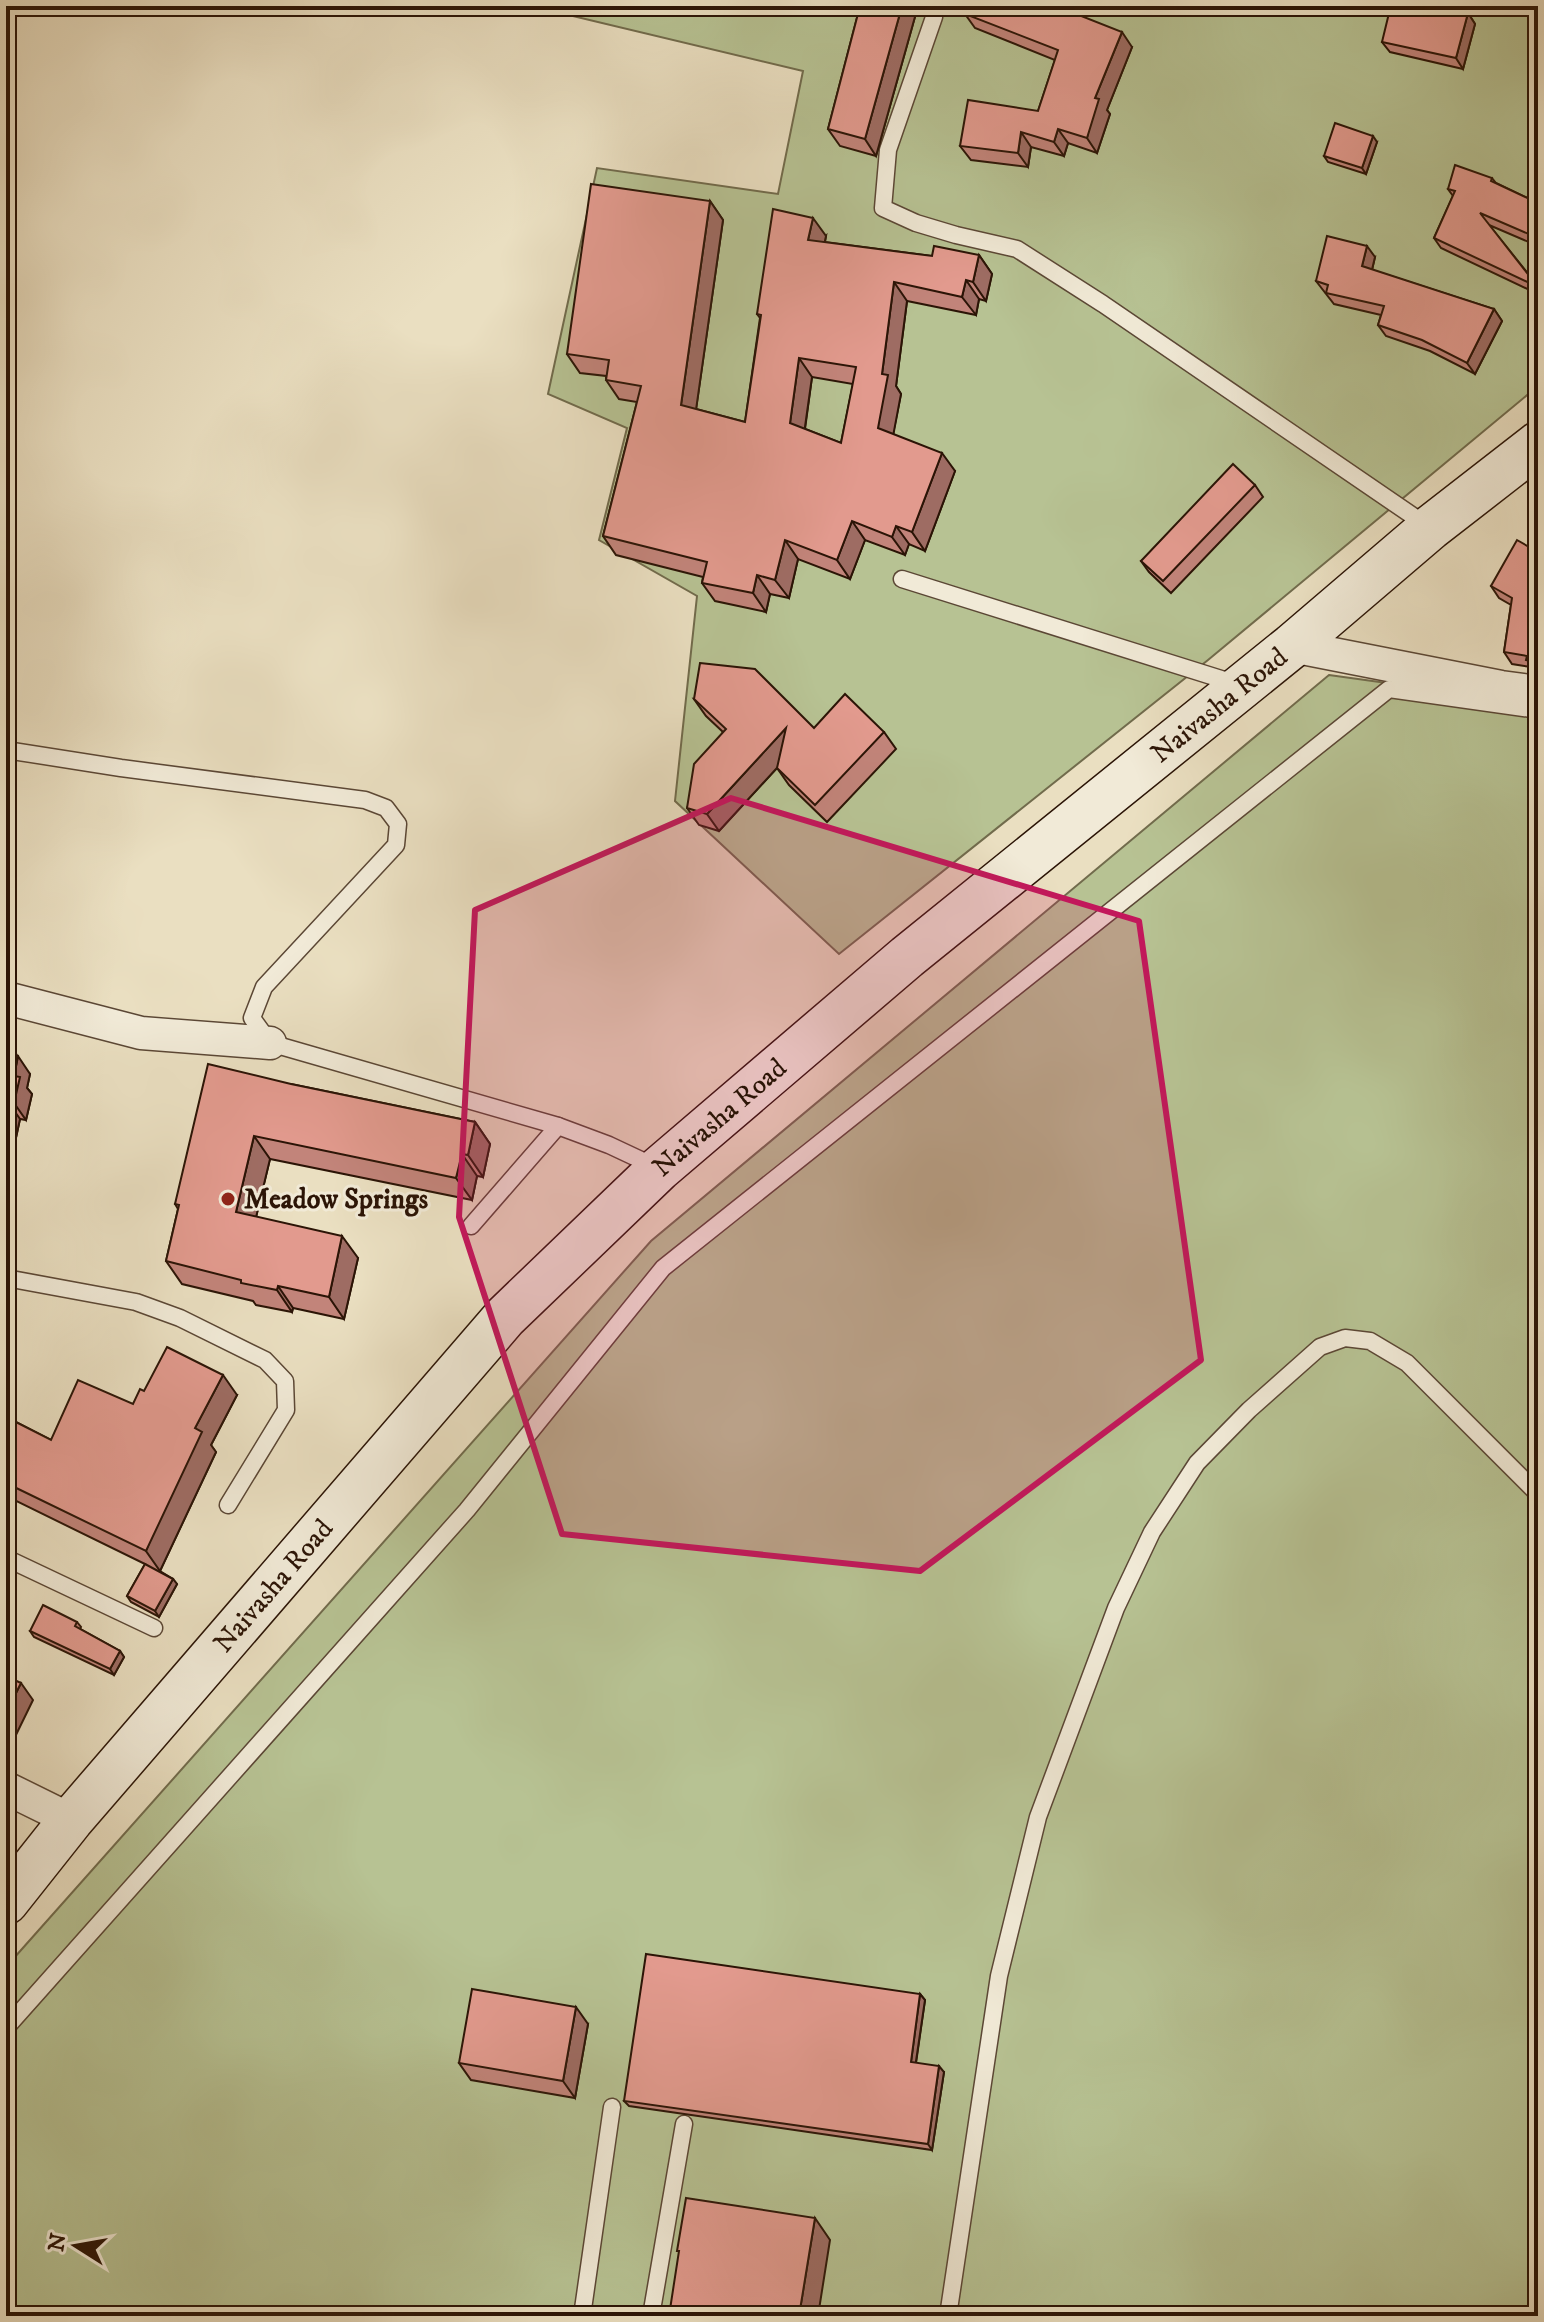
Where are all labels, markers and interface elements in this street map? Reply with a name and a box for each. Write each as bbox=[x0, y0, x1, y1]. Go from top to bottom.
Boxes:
street label: Naivasha Road bbox=[1144, 639, 1295, 771]
street label: Naivasha Road bbox=[645, 1050, 794, 1185]
place label: Meadow Springs bbox=[244, 1182, 429, 1217]
marker: Meadow Springs bbox=[219, 1190, 237, 1208]
street label: Naivasha Road bbox=[206, 1512, 340, 1660]
north arrow bbox=[36, 2206, 116, 2286]
text: N bbox=[43, 2231, 73, 2254]

